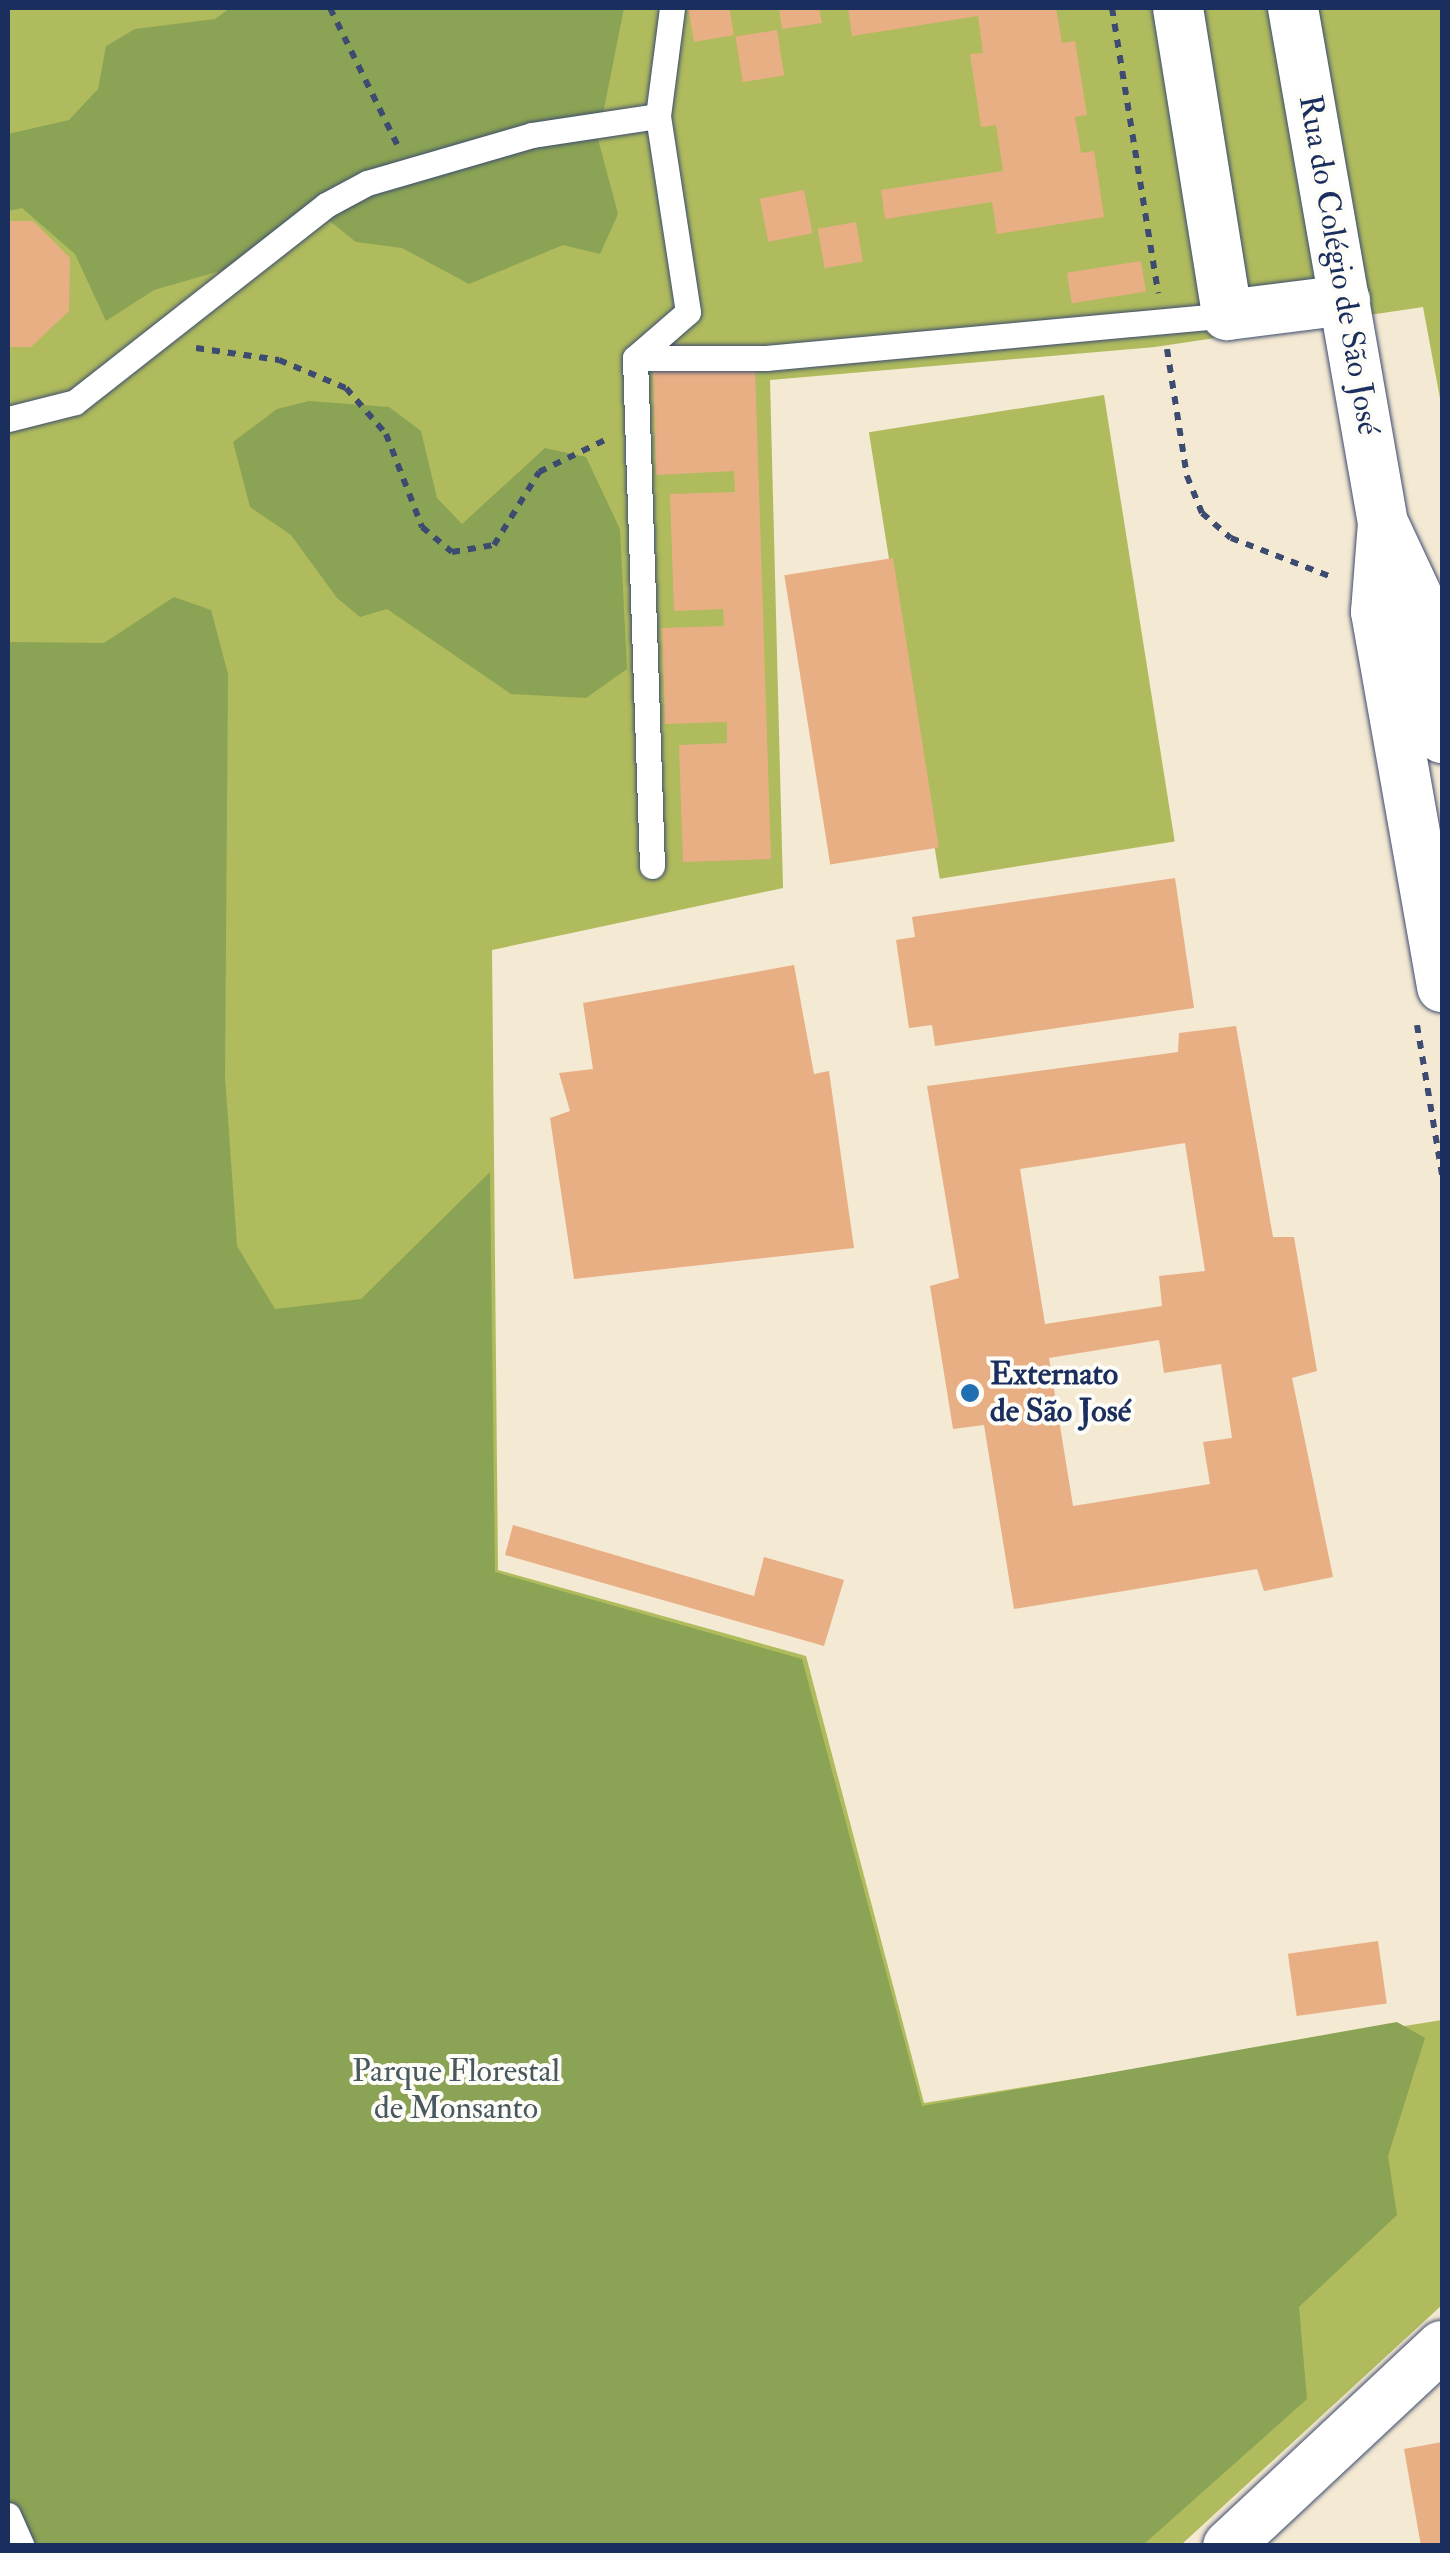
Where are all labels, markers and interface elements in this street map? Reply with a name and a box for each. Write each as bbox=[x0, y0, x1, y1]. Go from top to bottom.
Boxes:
street label: Rua do Colégio de São José bbox=[1290, 92, 1388, 438]
place label: Externato de São José bbox=[990, 1356, 1131, 1431]
marker: Externato de São José bbox=[959, 1382, 981, 1404]
park label: Parque Florestal de Monsanto bbox=[352, 2053, 560, 2128]

